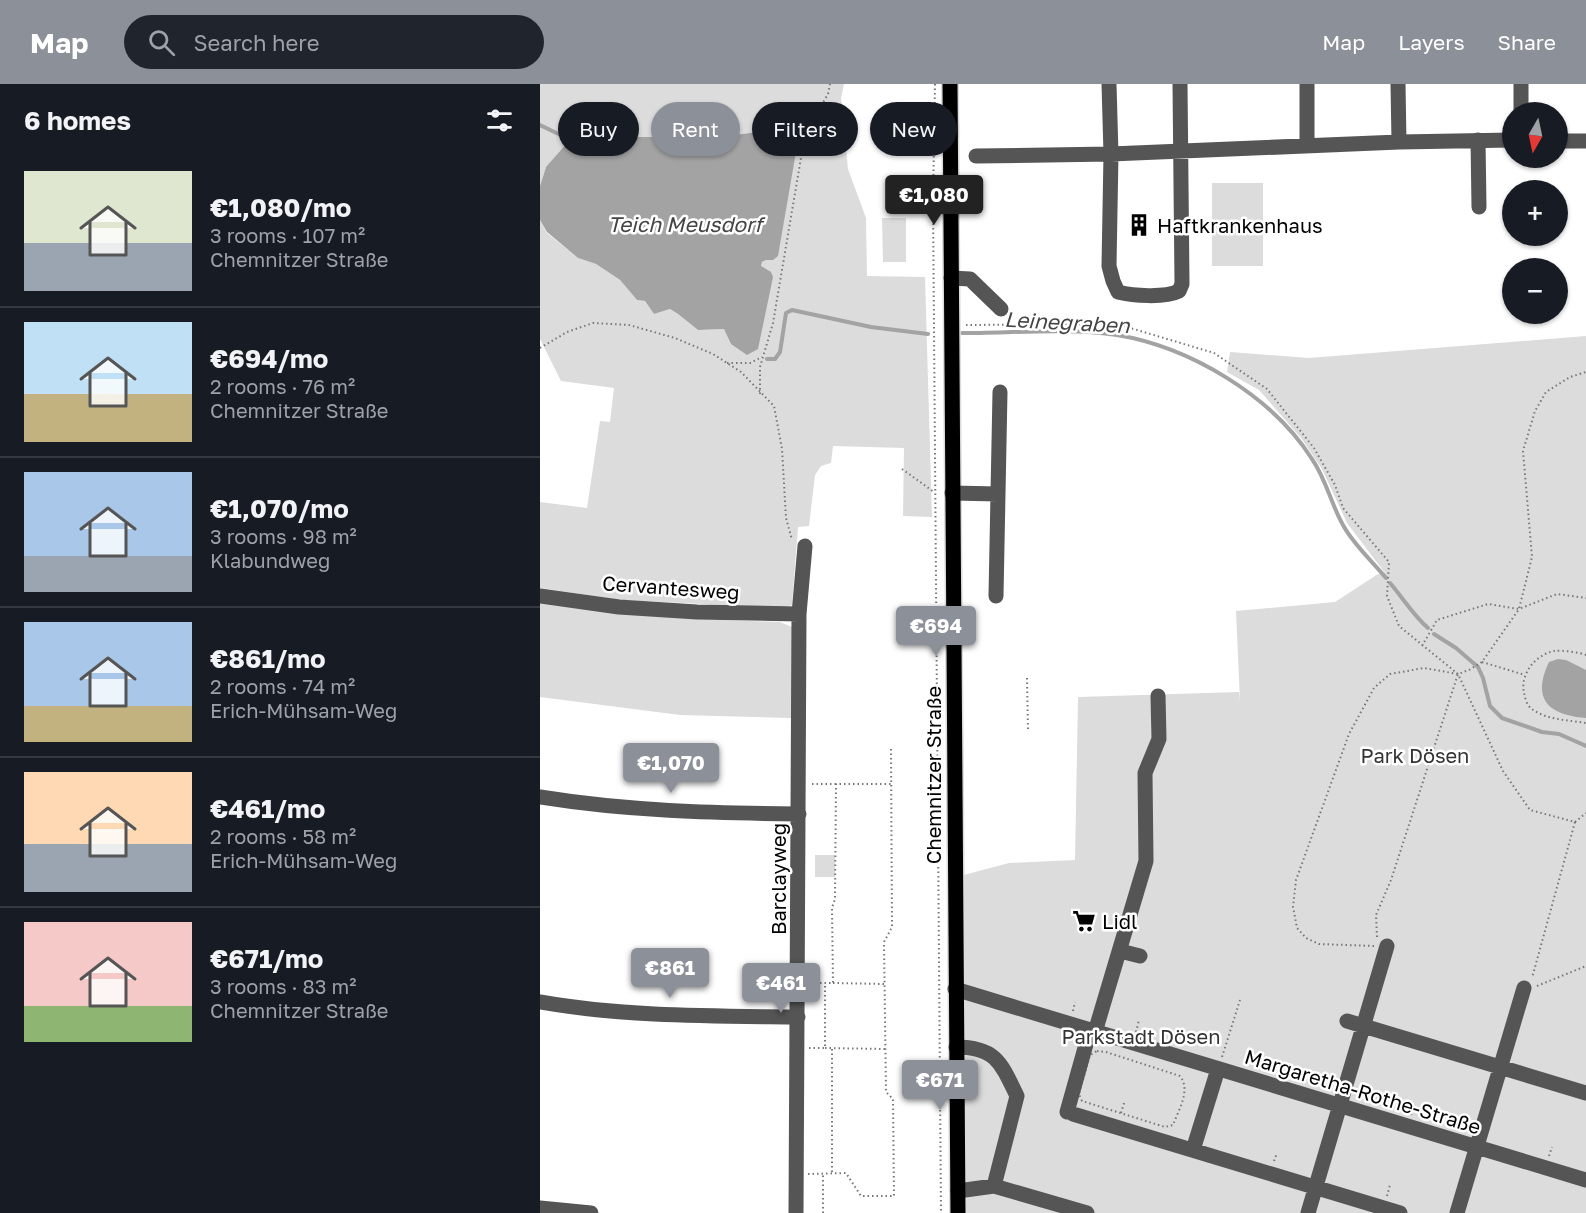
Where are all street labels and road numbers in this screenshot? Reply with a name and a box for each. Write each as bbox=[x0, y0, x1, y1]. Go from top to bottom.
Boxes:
street label: Cervantesweg bbox=[601, 570, 741, 604]
street label: Chemnitzer Straße bbox=[921, 686, 945, 864]
street label: Barclayweg bbox=[766, 823, 790, 935]
street label: Margaretha-Rothe-Straße bbox=[1242, 1044, 1484, 1138]

